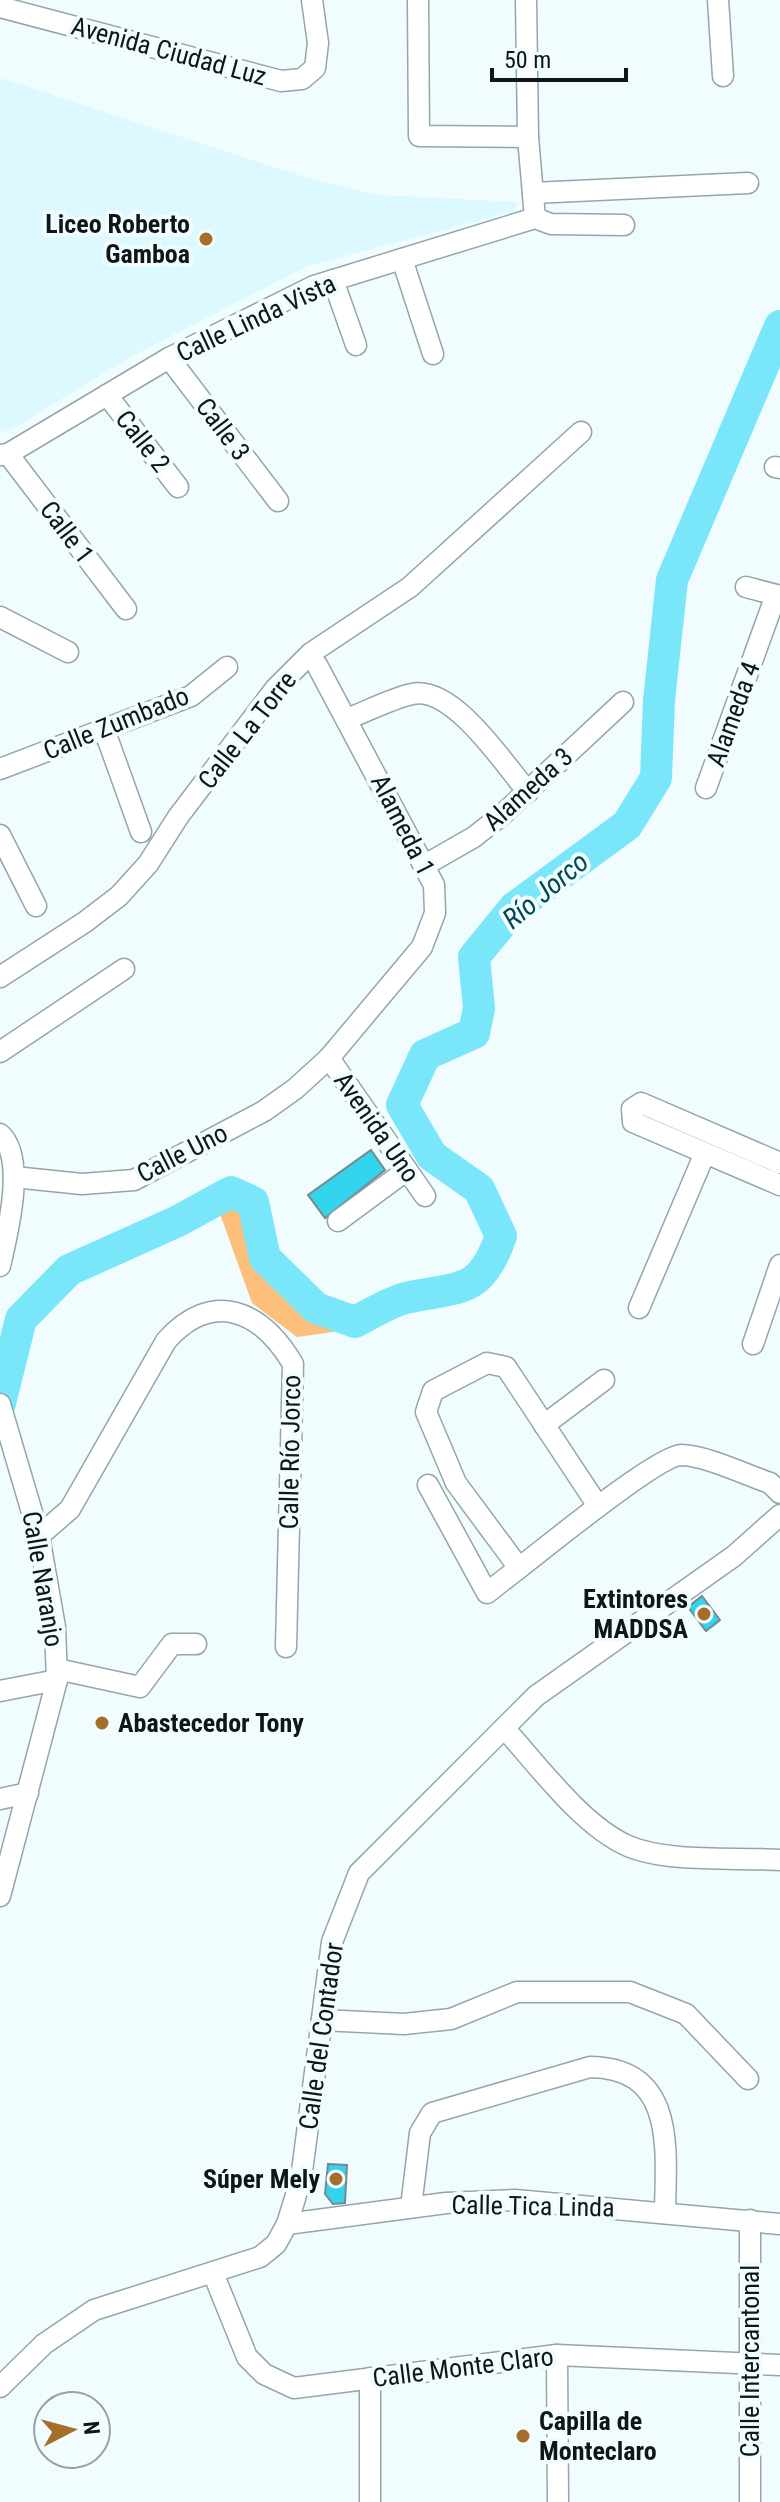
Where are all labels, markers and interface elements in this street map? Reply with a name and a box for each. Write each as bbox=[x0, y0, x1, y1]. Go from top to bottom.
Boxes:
street label: Avenida Ciudad Luz bbox=[68, 11, 270, 91]
scale bar bbox=[492, 32, 626, 82]
text: 50 m bbox=[504, 46, 551, 74]
place label: Liceo Roberto Gamboa bbox=[45, 209, 190, 269]
marker: Liceo Roberto Gamboa bbox=[197, 230, 215, 248]
street label: Calle Linda Vista bbox=[172, 268, 340, 368]
street label: Calle 3 bbox=[190, 392, 256, 466]
street label: Calle 2 bbox=[110, 404, 176, 478]
street label: Calle 1 bbox=[34, 495, 100, 569]
street label: Alameda 4 bbox=[700, 657, 766, 771]
street label: Calle La Torre bbox=[192, 665, 302, 795]
street label: Calle Zumbado bbox=[39, 680, 193, 766]
street label: Alameda 3 bbox=[477, 741, 579, 837]
street label: Alameda 1 bbox=[365, 769, 441, 881]
water label: Río Jorco bbox=[496, 845, 595, 936]
street label: Avenida Uno bbox=[328, 1066, 426, 1188]
street label: Calle Uno bbox=[132, 1117, 232, 1189]
street label: Calle Río Jorco bbox=[274, 1374, 306, 1530]
street label: Calle Naranjo bbox=[16, 1509, 70, 1649]
place label: Extintores MADDSA bbox=[583, 1584, 688, 1644]
marker: Extintores MADDSA bbox=[695, 1605, 713, 1623]
place label: Abastecedor Tony bbox=[118, 1708, 304, 1738]
marker: Abastecedor Tony bbox=[93, 1714, 111, 1732]
street label: Calle del Contador bbox=[293, 1940, 349, 2132]
place label: Súper Mely bbox=[203, 2164, 320, 2194]
marker: Súper Mely bbox=[327, 2170, 345, 2188]
street label: Calle Tica Linda bbox=[451, 2190, 615, 2222]
street label: Calle Intercantonal bbox=[735, 2265, 765, 2457]
street label: Calle Monte Claro bbox=[371, 2341, 555, 2393]
north arrow bbox=[32, 2390, 112, 2470]
place label: Capilla de Monteclaro bbox=[539, 2406, 657, 2466]
text: N bbox=[78, 2420, 105, 2436]
marker: Capilla de Monteclaro bbox=[514, 2427, 532, 2445]

